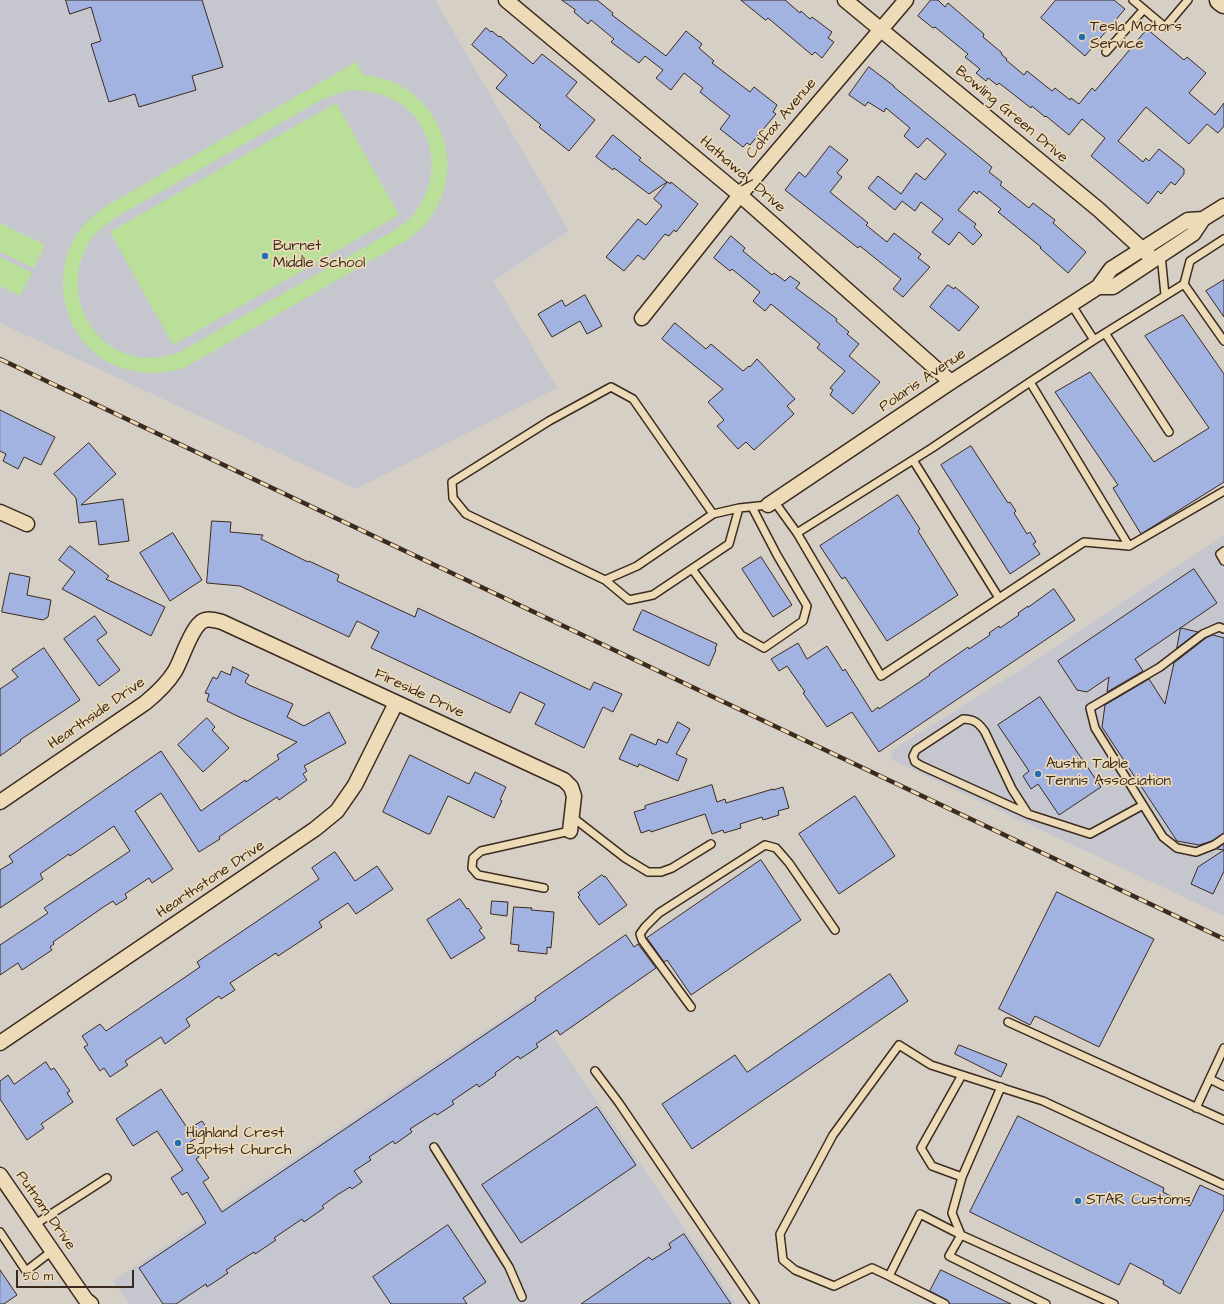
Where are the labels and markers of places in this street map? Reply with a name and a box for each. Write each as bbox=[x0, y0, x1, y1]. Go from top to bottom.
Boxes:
place label: Tesla Motors Service bbox=[1090, 19, 1182, 54]
marker: Tesla Motors Service bbox=[1077, 32, 1087, 42]
place label: Burnet Middle School bbox=[273, 238, 365, 273]
marker: Burnet Middle School bbox=[260, 251, 270, 261]
place label: Austin Table Tennis Association bbox=[1046, 756, 1171, 791]
marker: Austin Table Tennis Association bbox=[1033, 769, 1043, 779]
place label: Highland Crest Baptist Church bbox=[186, 1125, 291, 1160]
marker: Highland Crest Baptist Church bbox=[173, 1138, 183, 1148]
place label: STAR Customs bbox=[1086, 1192, 1191, 1210]
marker: STAR Customs bbox=[1073, 1196, 1083, 1206]

